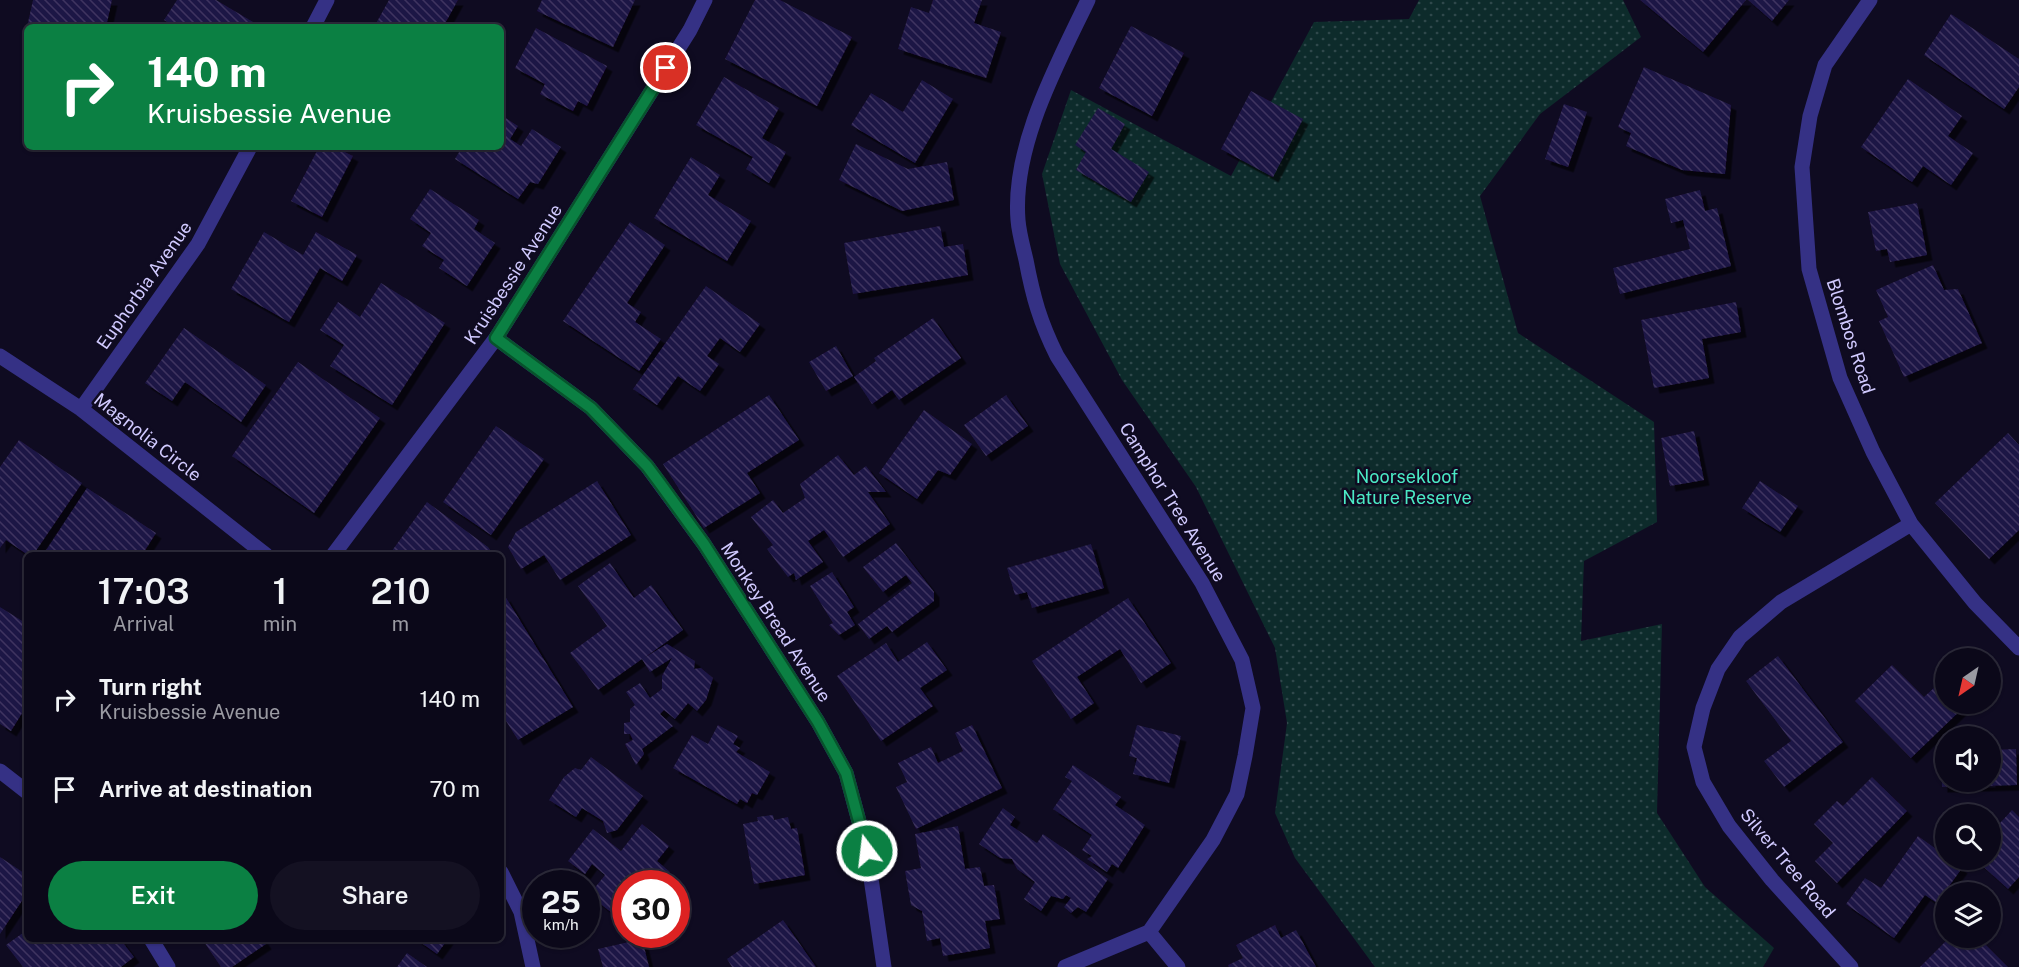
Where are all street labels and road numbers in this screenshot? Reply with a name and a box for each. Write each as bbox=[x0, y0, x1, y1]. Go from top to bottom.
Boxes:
street label: Kruisbessie Avenue bbox=[460, 200, 566, 348]
street label: Euphorbia Avenue bbox=[92, 217, 196, 353]
street label: Blombos Road bbox=[1823, 276, 1879, 396]
street label: Magnolia Circle bbox=[90, 389, 206, 485]
street label: Camphor Tree Avenue bbox=[1115, 418, 1231, 586]
street label: Monkey Bread Avenue bbox=[717, 538, 835, 706]
street label: Silver Tree Road bbox=[1736, 804, 1840, 922]

